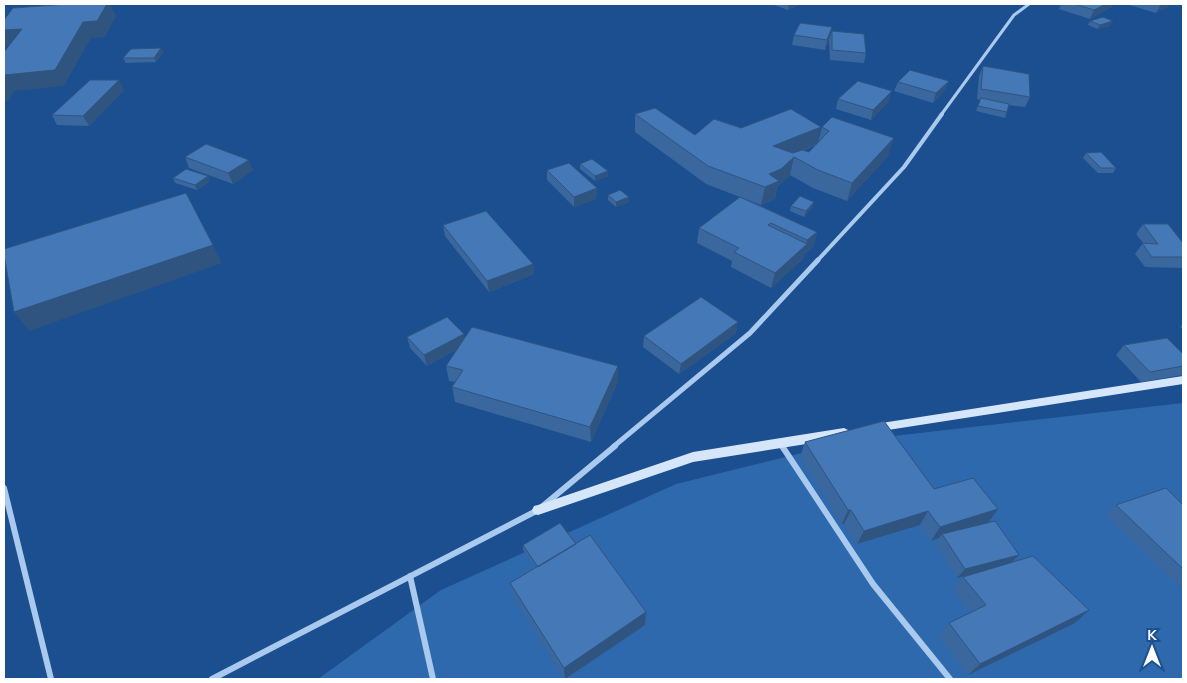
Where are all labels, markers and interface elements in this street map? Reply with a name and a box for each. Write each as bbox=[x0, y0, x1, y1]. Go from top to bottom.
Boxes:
north arrow bbox=[1127, 623, 1177, 673]
text: K bbox=[1147, 626, 1157, 644]

